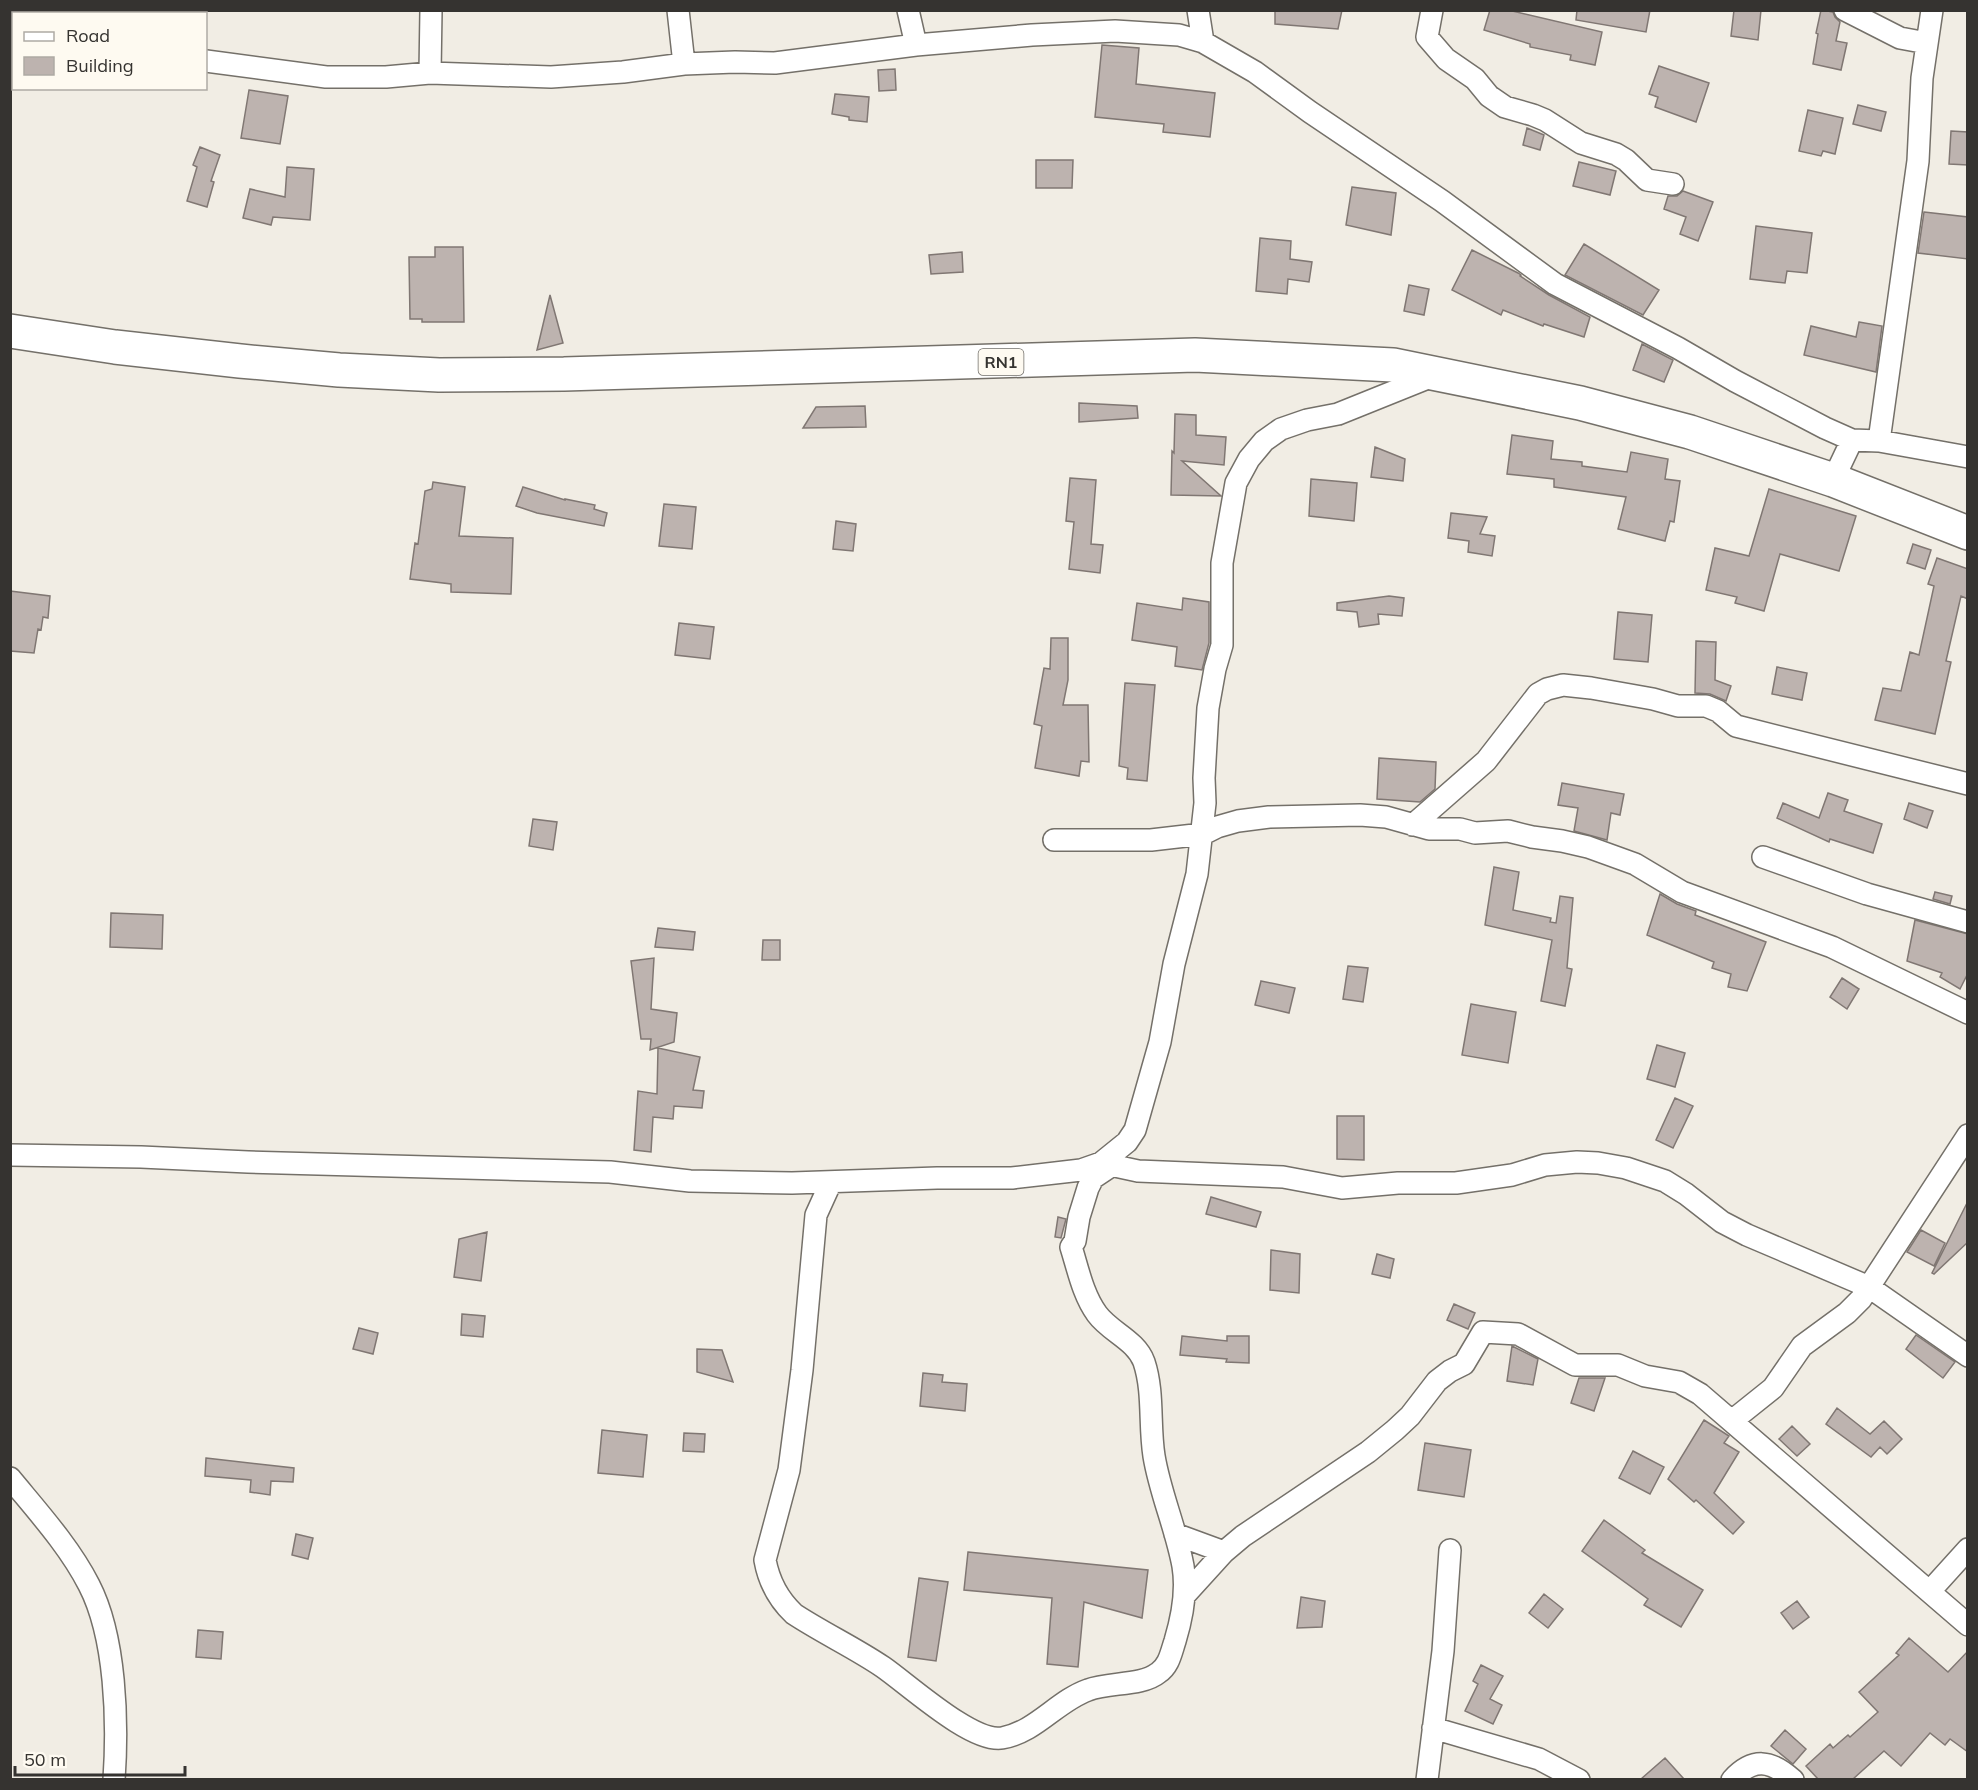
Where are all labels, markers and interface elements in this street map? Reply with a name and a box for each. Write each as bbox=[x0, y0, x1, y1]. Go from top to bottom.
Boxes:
legend bbox=[12, 12, 207, 90]
text: Road bbox=[66, 24, 110, 47]
text: Building bbox=[66, 54, 134, 77]
road number: RN1 bbox=[978, 349, 1024, 375]
scale bar bbox=[15, 1739, 184, 1777]
text: 50 m bbox=[24, 1748, 66, 1771]

